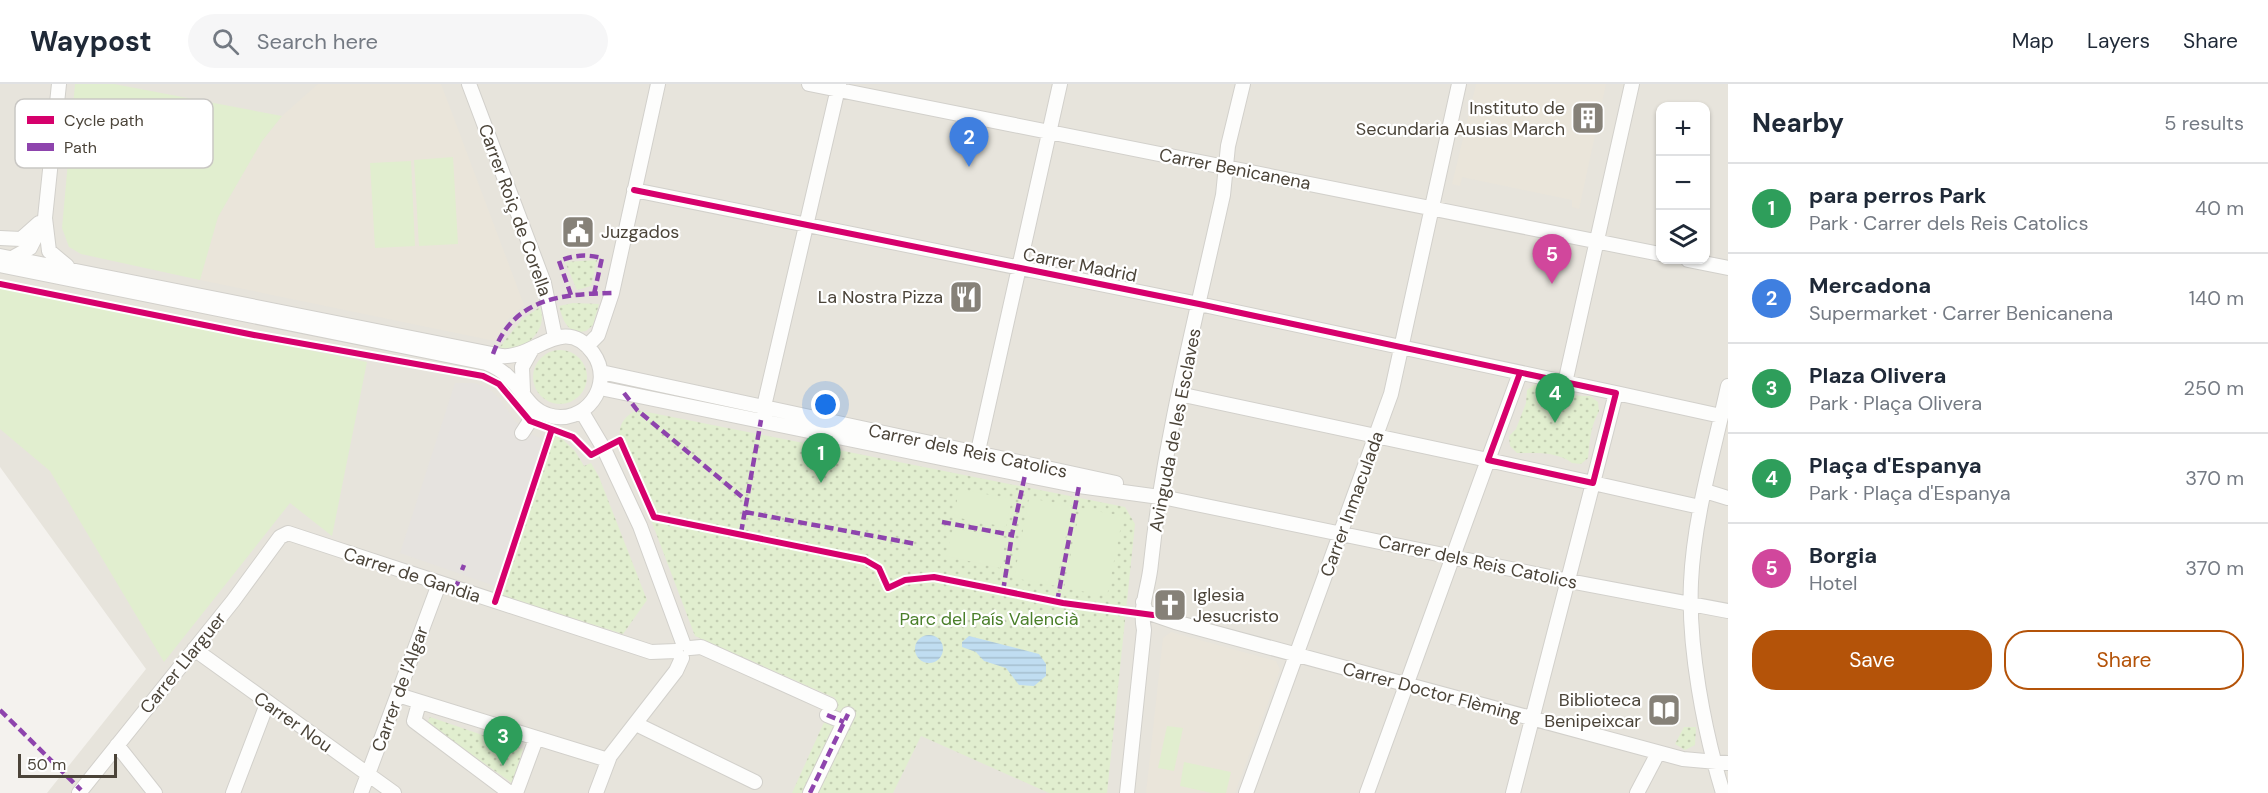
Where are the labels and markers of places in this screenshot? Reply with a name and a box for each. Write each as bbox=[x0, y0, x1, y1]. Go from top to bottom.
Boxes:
place label: Instituto de Secundaria Ausias March bbox=[1356, 96, 1565, 141]
building icon: Instituto de Secundaria Ausias March bbox=[1570, 100, 1606, 136]
pin: 2 bbox=[950, 118, 988, 167]
public building icon: Juzgados bbox=[560, 214, 596, 250]
place label: Juzgados bbox=[601, 220, 679, 244]
pin: 5 bbox=[1532, 234, 1572, 284]
restaurant icon: La Nostra Pizza bbox=[948, 279, 984, 315]
place label: La Nostra Pizza bbox=[818, 285, 943, 309]
pin: 4 bbox=[1536, 374, 1574, 423]
pin: 1 bbox=[802, 434, 840, 483]
place label: Iglesia Jesucristo bbox=[1193, 583, 1279, 628]
church icon: Iglesia Jesucristo bbox=[1152, 587, 1188, 623]
place label: Biblioteca Benipeixcar bbox=[1544, 688, 1641, 733]
library icon: Biblioteca Benipeixcar bbox=[1646, 692, 1682, 728]
pin: 3 bbox=[484, 716, 522, 766]

